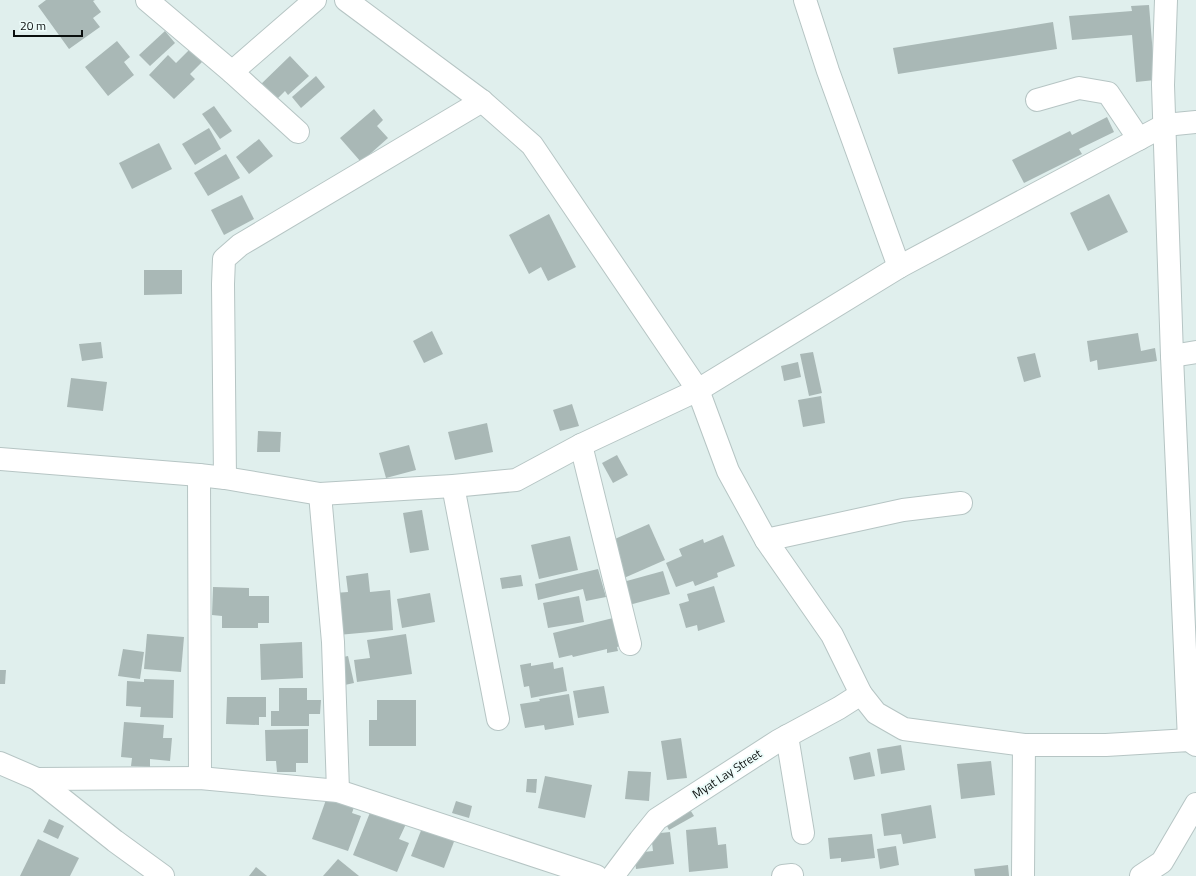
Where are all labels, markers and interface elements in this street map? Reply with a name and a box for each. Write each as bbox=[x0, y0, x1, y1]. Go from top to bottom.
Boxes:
scale bar bbox=[14, 12, 82, 38]
text: 20 m bbox=[20, 16, 46, 35]
street label: Myat Lay Street bbox=[688, 743, 766, 803]

